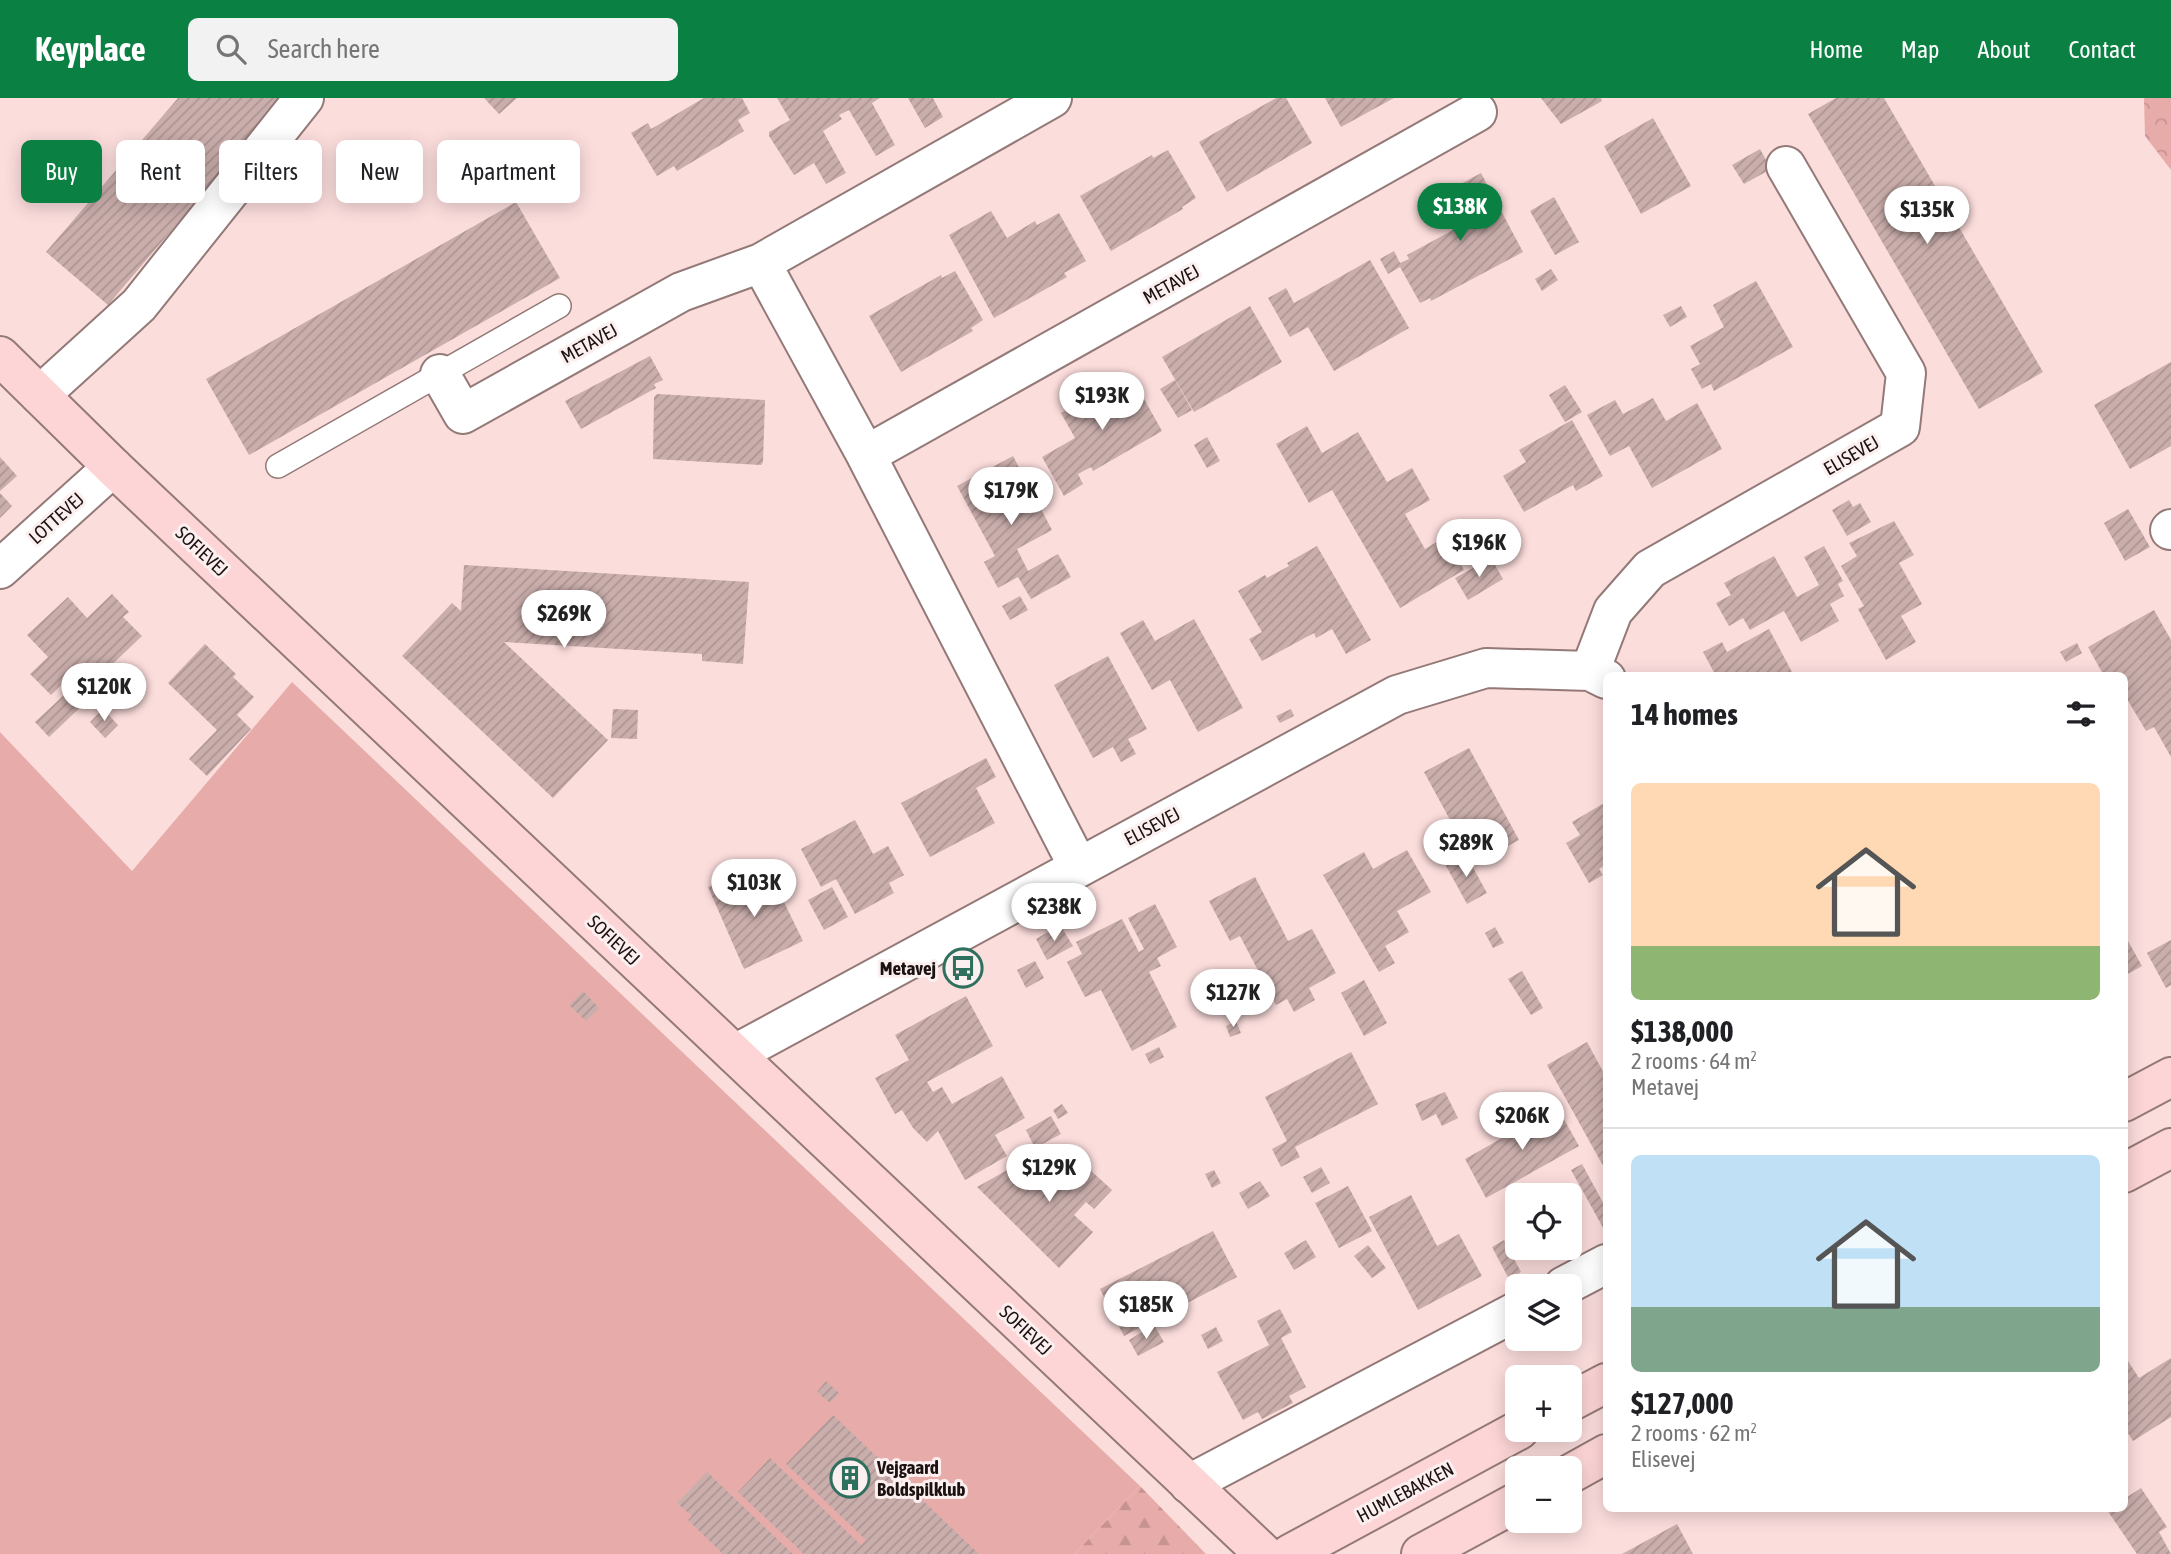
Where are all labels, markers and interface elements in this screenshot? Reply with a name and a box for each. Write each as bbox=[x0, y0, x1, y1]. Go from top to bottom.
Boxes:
search box bbox=[188, 18, 678, 81]
text: Keyplace bbox=[35, 30, 146, 68]
icon: search bbox=[212, 30, 250, 68]
text: Search here bbox=[268, 34, 380, 64]
text: Home bbox=[1809, 36, 1863, 63]
text: Map bbox=[1901, 36, 1939, 63]
text: About bbox=[1977, 36, 2030, 63]
text: Contact bbox=[2068, 36, 2136, 63]
chip: Buy bbox=[21, 140, 102, 203]
chip: Rent bbox=[116, 140, 205, 203]
chip: Filters bbox=[219, 140, 322, 203]
chip: New bbox=[336, 140, 423, 203]
chip: Apartment bbox=[437, 140, 580, 203]
pin: $138K bbox=[1411, 184, 1509, 243]
pin: $135K bbox=[1878, 186, 1976, 246]
text: $138K bbox=[1433, 193, 1487, 219]
text: $135K bbox=[1900, 196, 1954, 222]
street label: METAVEJ bbox=[1139, 260, 1203, 308]
street label: METAVEJ bbox=[557, 319, 621, 367]
pin: $193K bbox=[1053, 372, 1151, 432]
text: $193K bbox=[1075, 382, 1129, 408]
street label: ELISEVEJ bbox=[1820, 431, 1882, 479]
pin: $179K bbox=[962, 468, 1060, 527]
text: $179K bbox=[984, 477, 1038, 503]
street label: LOTTEVEJ bbox=[24, 488, 88, 548]
pin: $196K bbox=[1430, 519, 1528, 579]
street label: SOFIEVEJ bbox=[171, 521, 233, 581]
text: $196K bbox=[1452, 529, 1506, 555]
pin: $269K bbox=[515, 590, 613, 650]
text: $269K bbox=[537, 600, 591, 626]
pin: $120K bbox=[55, 664, 153, 723]
text: $120K bbox=[77, 673, 131, 699]
icon: filters bbox=[2062, 695, 2100, 733]
text: 14 homes bbox=[1631, 697, 1738, 731]
street label: ELISEVEJ bbox=[1120, 802, 1184, 850]
pin: $289K bbox=[1417, 820, 1515, 879]
text: $289K bbox=[1439, 829, 1493, 855]
icon: home bbox=[1803, 829, 1929, 955]
pin: $103K bbox=[705, 860, 803, 919]
text: $103K bbox=[727, 869, 781, 895]
pin: $238K bbox=[1005, 884, 1103, 943]
text: $238K bbox=[1027, 893, 1081, 919]
street label: SOFIEVEJ bbox=[583, 910, 645, 970]
bus stop icon: Metavej bbox=[942, 947, 984, 989]
place label: Metavej bbox=[880, 957, 936, 979]
pin: $127K bbox=[1184, 970, 1282, 1029]
text: $127K bbox=[1206, 979, 1260, 1005]
text: $138,000 bbox=[1631, 1014, 1734, 1048]
text: 2 rooms · 64 m² bbox=[1631, 1048, 1757, 1074]
text: Metavej bbox=[1631, 1074, 1699, 1100]
pin: $206K bbox=[1473, 1093, 1571, 1152]
text: $206K bbox=[1495, 1102, 1549, 1128]
pin: $129K bbox=[1000, 1144, 1098, 1204]
text: $129K bbox=[1022, 1154, 1076, 1180]
map controls bbox=[1505, 1183, 1582, 1533]
button: locate bbox=[1505, 1183, 1582, 1260]
icon: home bbox=[1803, 1201, 1929, 1327]
button: layers bbox=[1505, 1274, 1582, 1351]
pin: $185K bbox=[1097, 1282, 1195, 1341]
text: $185K bbox=[1119, 1291, 1173, 1317]
street label: SOFIEVEJ bbox=[995, 1300, 1057, 1360]
button: + bbox=[1505, 1365, 1582, 1442]
text: $127,000 bbox=[1631, 1386, 1734, 1420]
text: 2 rooms · 62 m² bbox=[1631, 1420, 1757, 1446]
text: Elisevej bbox=[1631, 1446, 1696, 1472]
place label: Vejgaard Boldspilklub bbox=[876, 1456, 965, 1500]
button: − bbox=[1505, 1456, 1582, 1533]
building icon: Vejgaard Boldspilklub bbox=[829, 1457, 871, 1499]
street label: HUMLEBAKKEN bbox=[1353, 1457, 1457, 1527]

